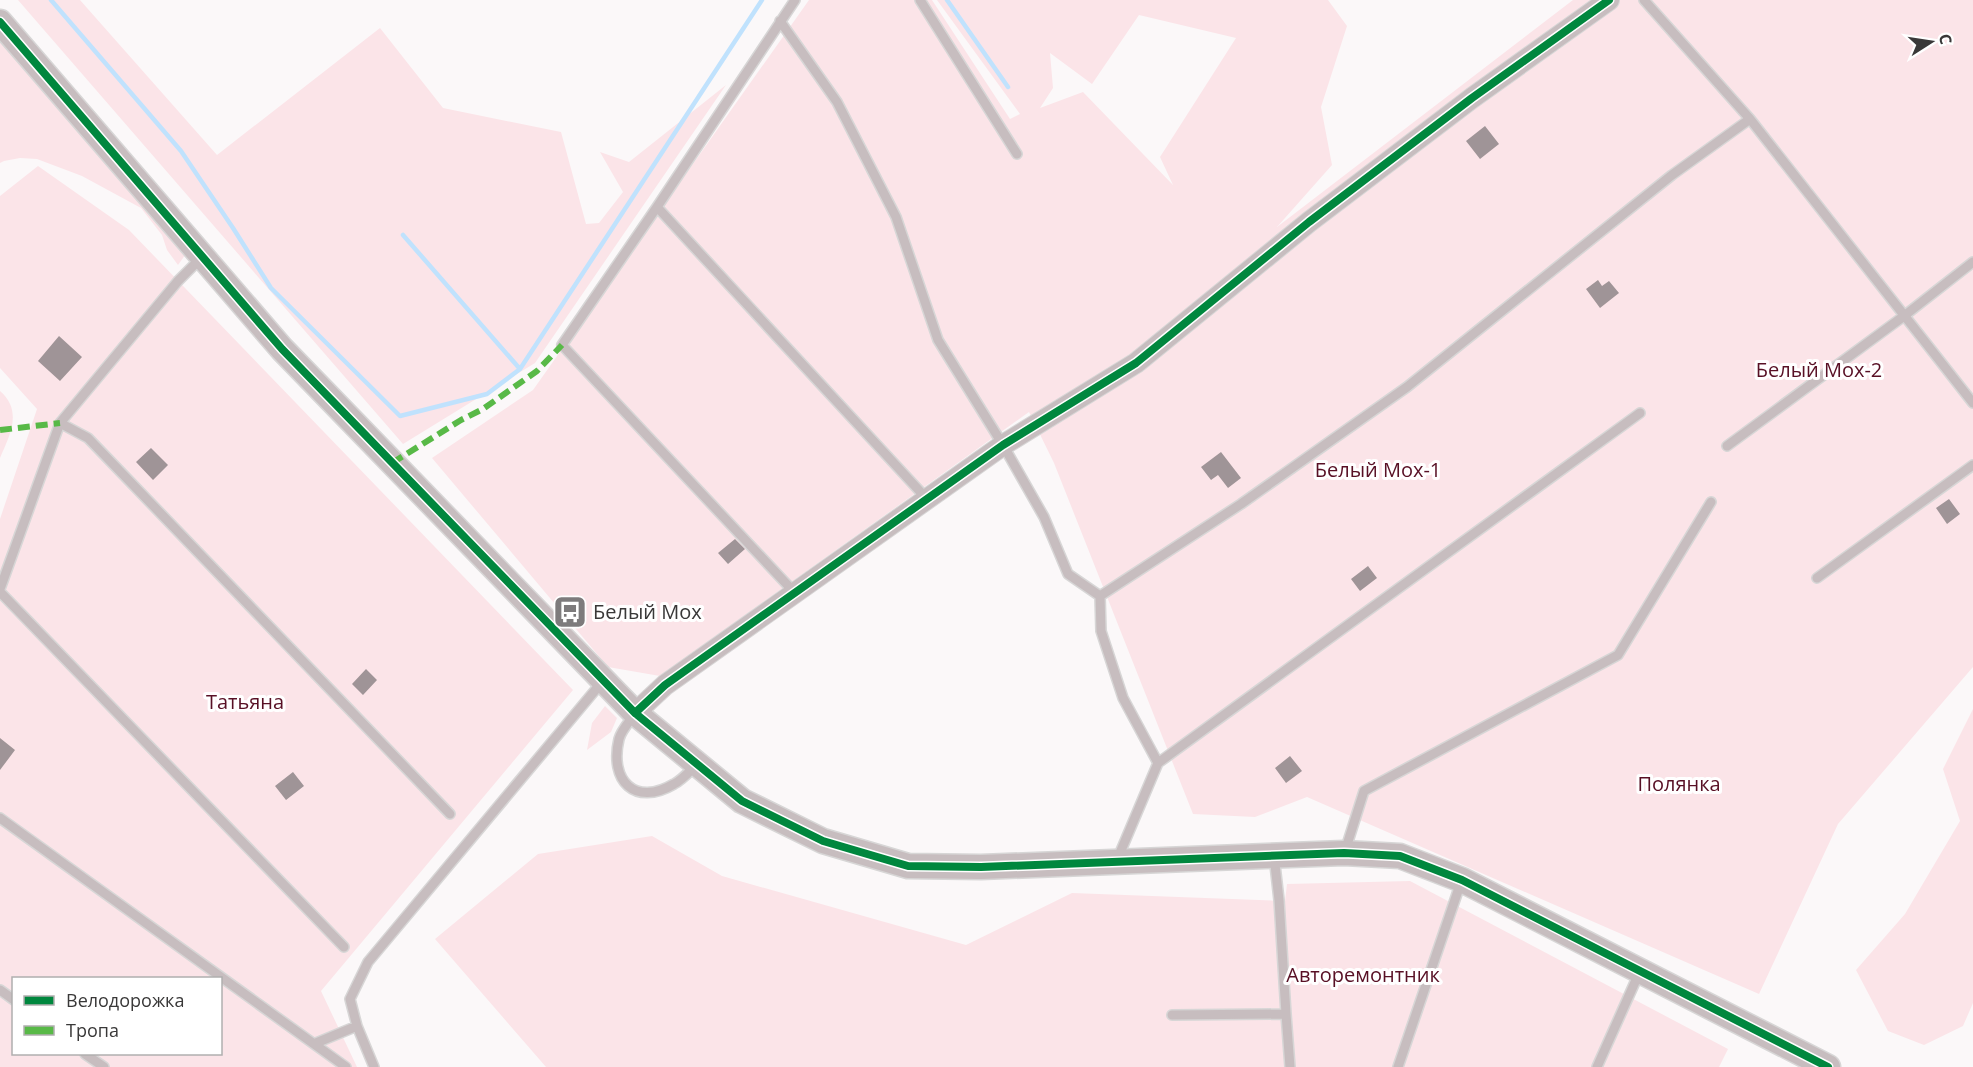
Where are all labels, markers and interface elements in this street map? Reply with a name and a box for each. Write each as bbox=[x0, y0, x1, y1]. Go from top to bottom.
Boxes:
north arrow bbox=[1901, 12, 1961, 72]
text: С bbox=[1934, 32, 1957, 46]
park label: Белый Мох-2 bbox=[1756, 356, 1882, 383]
park label: Белый Мох-1 bbox=[1315, 456, 1441, 483]
bus stop icon: Белый Мох bbox=[552, 594, 588, 630]
place label: Белый Мох bbox=[593, 598, 702, 625]
park label: Татьяна bbox=[206, 688, 284, 715]
park label: Полянка bbox=[1637, 770, 1721, 797]
park label: Авторемонтник bbox=[1286, 961, 1440, 988]
legend bbox=[12, 977, 222, 1055]
text: Велодорожка bbox=[66, 988, 184, 1012]
text: Тропа bbox=[66, 1018, 119, 1042]

